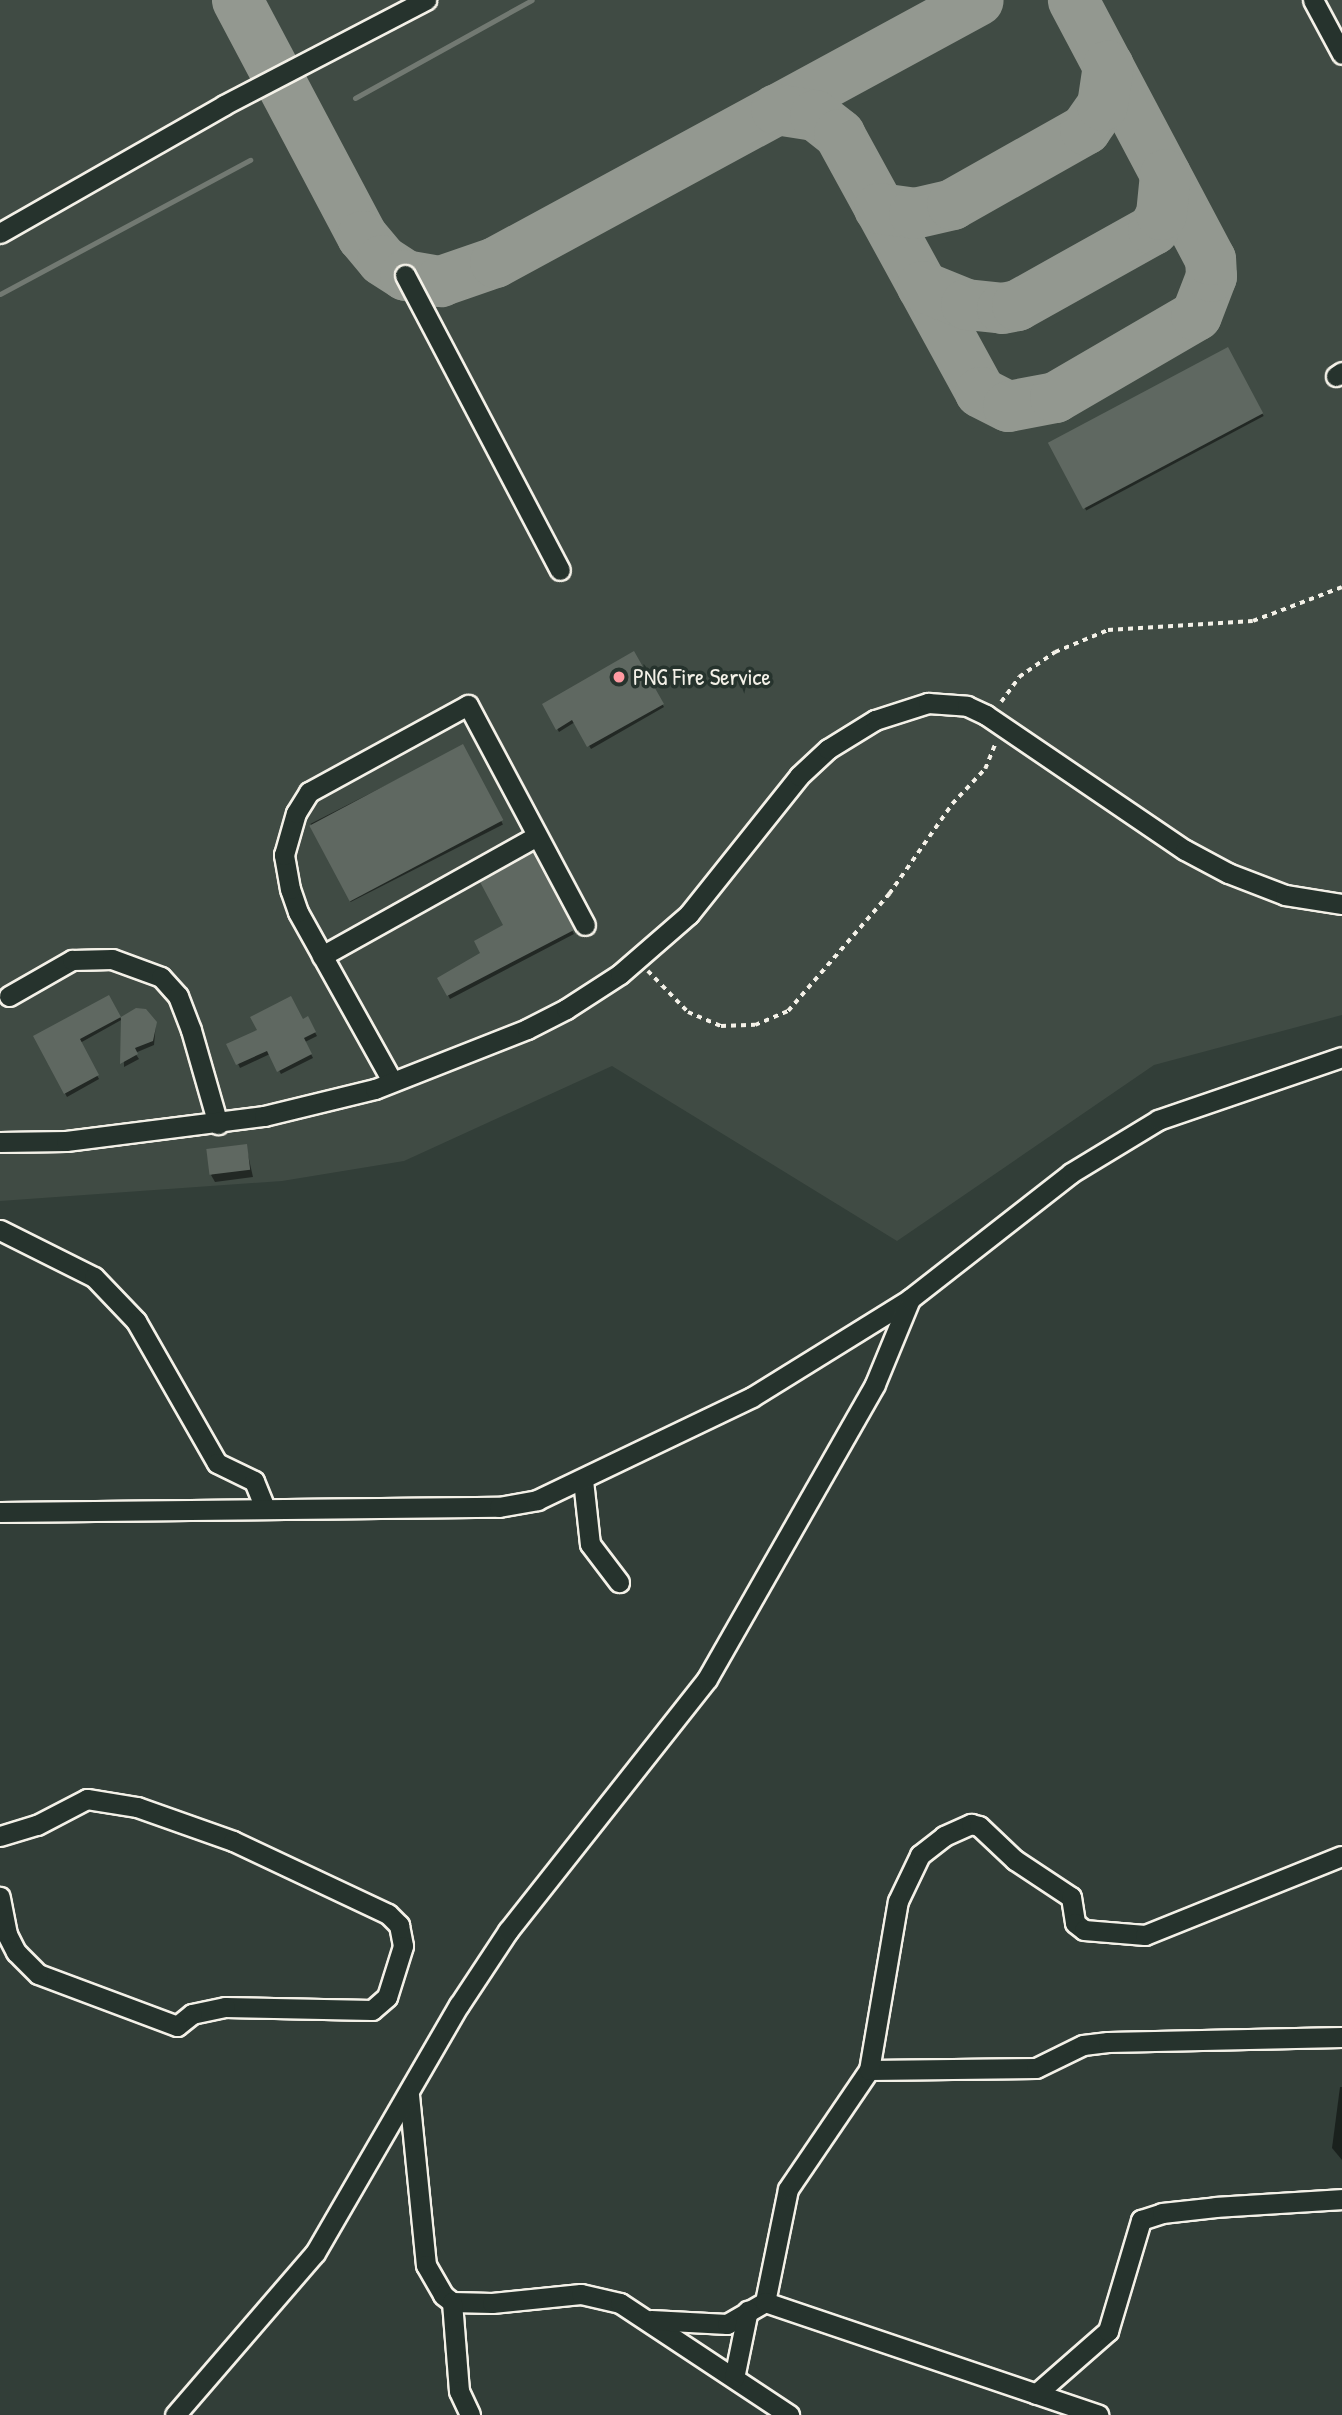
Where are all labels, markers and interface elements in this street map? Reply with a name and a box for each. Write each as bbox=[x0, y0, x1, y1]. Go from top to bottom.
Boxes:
place label: PNG Fire Service bbox=[633, 663, 771, 691]
marker: PNG Fire Service bbox=[611, 669, 627, 685]

